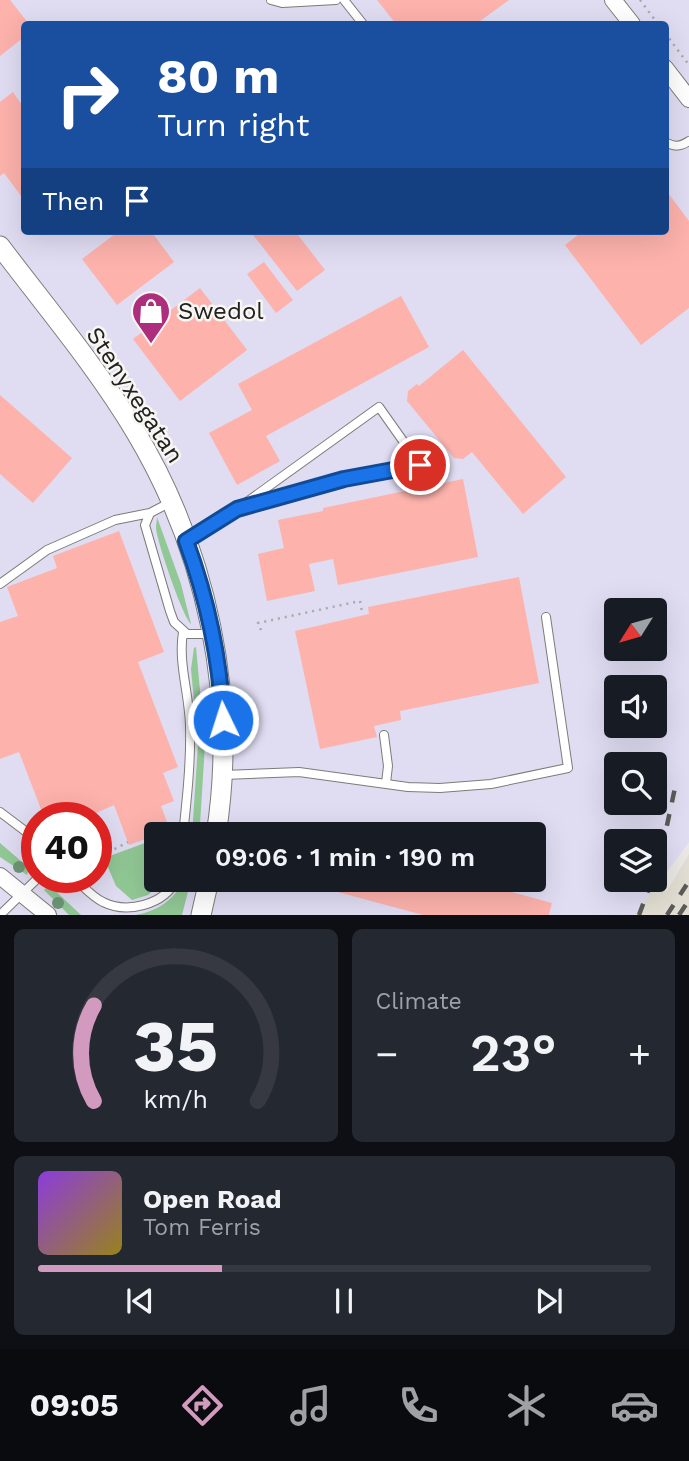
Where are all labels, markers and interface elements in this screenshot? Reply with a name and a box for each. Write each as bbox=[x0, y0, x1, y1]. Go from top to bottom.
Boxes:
text: 80 m bbox=[157, 47, 279, 105]
icon: right bbox=[42, 49, 133, 140]
text: Turn right bbox=[157, 106, 309, 144]
icon: arrive bbox=[118, 182, 156, 220]
text: Then bbox=[42, 186, 104, 216]
shop icon: Swedol bbox=[130, 290, 172, 345]
place label: Swedol bbox=[178, 297, 264, 325]
street label: Stenyxegatan bbox=[81, 322, 189, 468]
pin bbox=[390, 435, 450, 495]
icon: arrive bbox=[401, 446, 439, 484]
north arrow bbox=[604, 598, 667, 662]
map controls bbox=[604, 598, 667, 892]
button: sound bbox=[604, 675, 667, 738]
position arrow bbox=[186, 683, 260, 757]
button: search bbox=[604, 752, 667, 815]
speed limit sign: 40 bbox=[21, 802, 112, 893]
button: layers bbox=[604, 829, 667, 892]
text: 09:06 · 1 min · 190 m bbox=[215, 842, 475, 872]
text: Climate bbox=[376, 988, 462, 1015]
text: 35 bbox=[133, 1004, 219, 1090]
text: 23° bbox=[470, 1023, 556, 1084]
text: − bbox=[376, 1032, 398, 1076]
text: + bbox=[628, 1032, 651, 1076]
text: km/h bbox=[144, 1085, 208, 1114]
text: Open Road bbox=[143, 1184, 281, 1214]
text: Tom Ferris bbox=[143, 1214, 261, 1241]
icon: previous bbox=[121, 1282, 159, 1320]
icon: pause bbox=[325, 1282, 363, 1320]
icon: next bbox=[530, 1282, 568, 1320]
icon: directions bbox=[178, 1381, 227, 1430]
icon: music bbox=[286, 1381, 335, 1430]
icon: phone bbox=[394, 1381, 443, 1430]
icon: climate bbox=[502, 1381, 551, 1430]
icon: car bbox=[610, 1381, 659, 1430]
text: 09:05 bbox=[30, 1386, 119, 1424]

